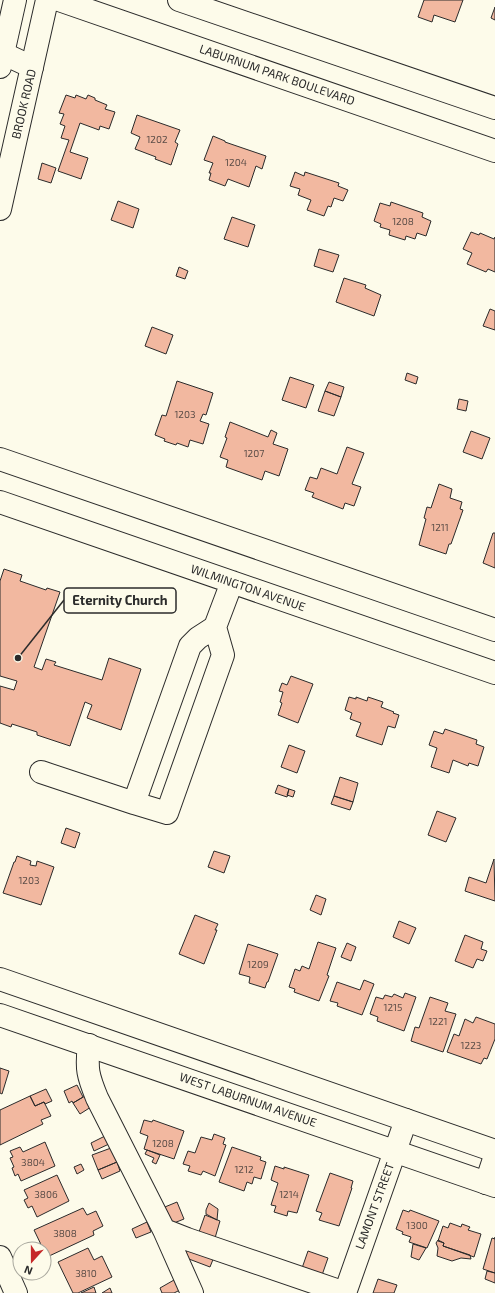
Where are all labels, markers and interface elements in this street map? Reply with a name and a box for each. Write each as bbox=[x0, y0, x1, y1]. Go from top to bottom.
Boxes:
street label: LABURNUM PARK BOULEVARD bbox=[198, 41, 357, 107]
street label: BROOK ROAD bbox=[8, 67, 38, 140]
house number: 1202 bbox=[146, 133, 168, 145]
house number: 1204 bbox=[225, 156, 247, 168]
house number: 1208 bbox=[392, 215, 414, 227]
house number: 1203 bbox=[174, 408, 196, 420]
house number: 1207 bbox=[244, 447, 264, 459]
house number: 1211 bbox=[431, 521, 449, 533]
street label: WILMINGTON AVENUE bbox=[189, 561, 308, 613]
callout: Eternity Church bbox=[64, 588, 176, 613]
text: Eternity Church bbox=[72, 592, 168, 608]
house number: 1203 bbox=[18, 874, 40, 886]
house number: 1209 bbox=[247, 958, 269, 970]
house number: 1215 bbox=[384, 1001, 402, 1013]
house number: 1221 bbox=[428, 1015, 448, 1027]
house number: 1223 bbox=[461, 1039, 481, 1051]
street label: WEST LABURNUM AVENUE bbox=[178, 1069, 319, 1129]
house number: 1208 bbox=[152, 1137, 174, 1149]
house number: 3804 bbox=[21, 1156, 45, 1168]
street label: LAMONT STREET bbox=[352, 1160, 396, 1251]
house number: 1212 bbox=[234, 1163, 254, 1175]
house number: 3806 bbox=[34, 1188, 58, 1200]
house number: 1214 bbox=[279, 1188, 299, 1200]
house number: 1300 bbox=[406, 1219, 428, 1231]
house number: 3808 bbox=[53, 1227, 77, 1239]
north arrow bbox=[12, 1241, 52, 1281]
text: N bbox=[22, 1263, 34, 1278]
house number: 3810 bbox=[75, 1267, 97, 1279]

